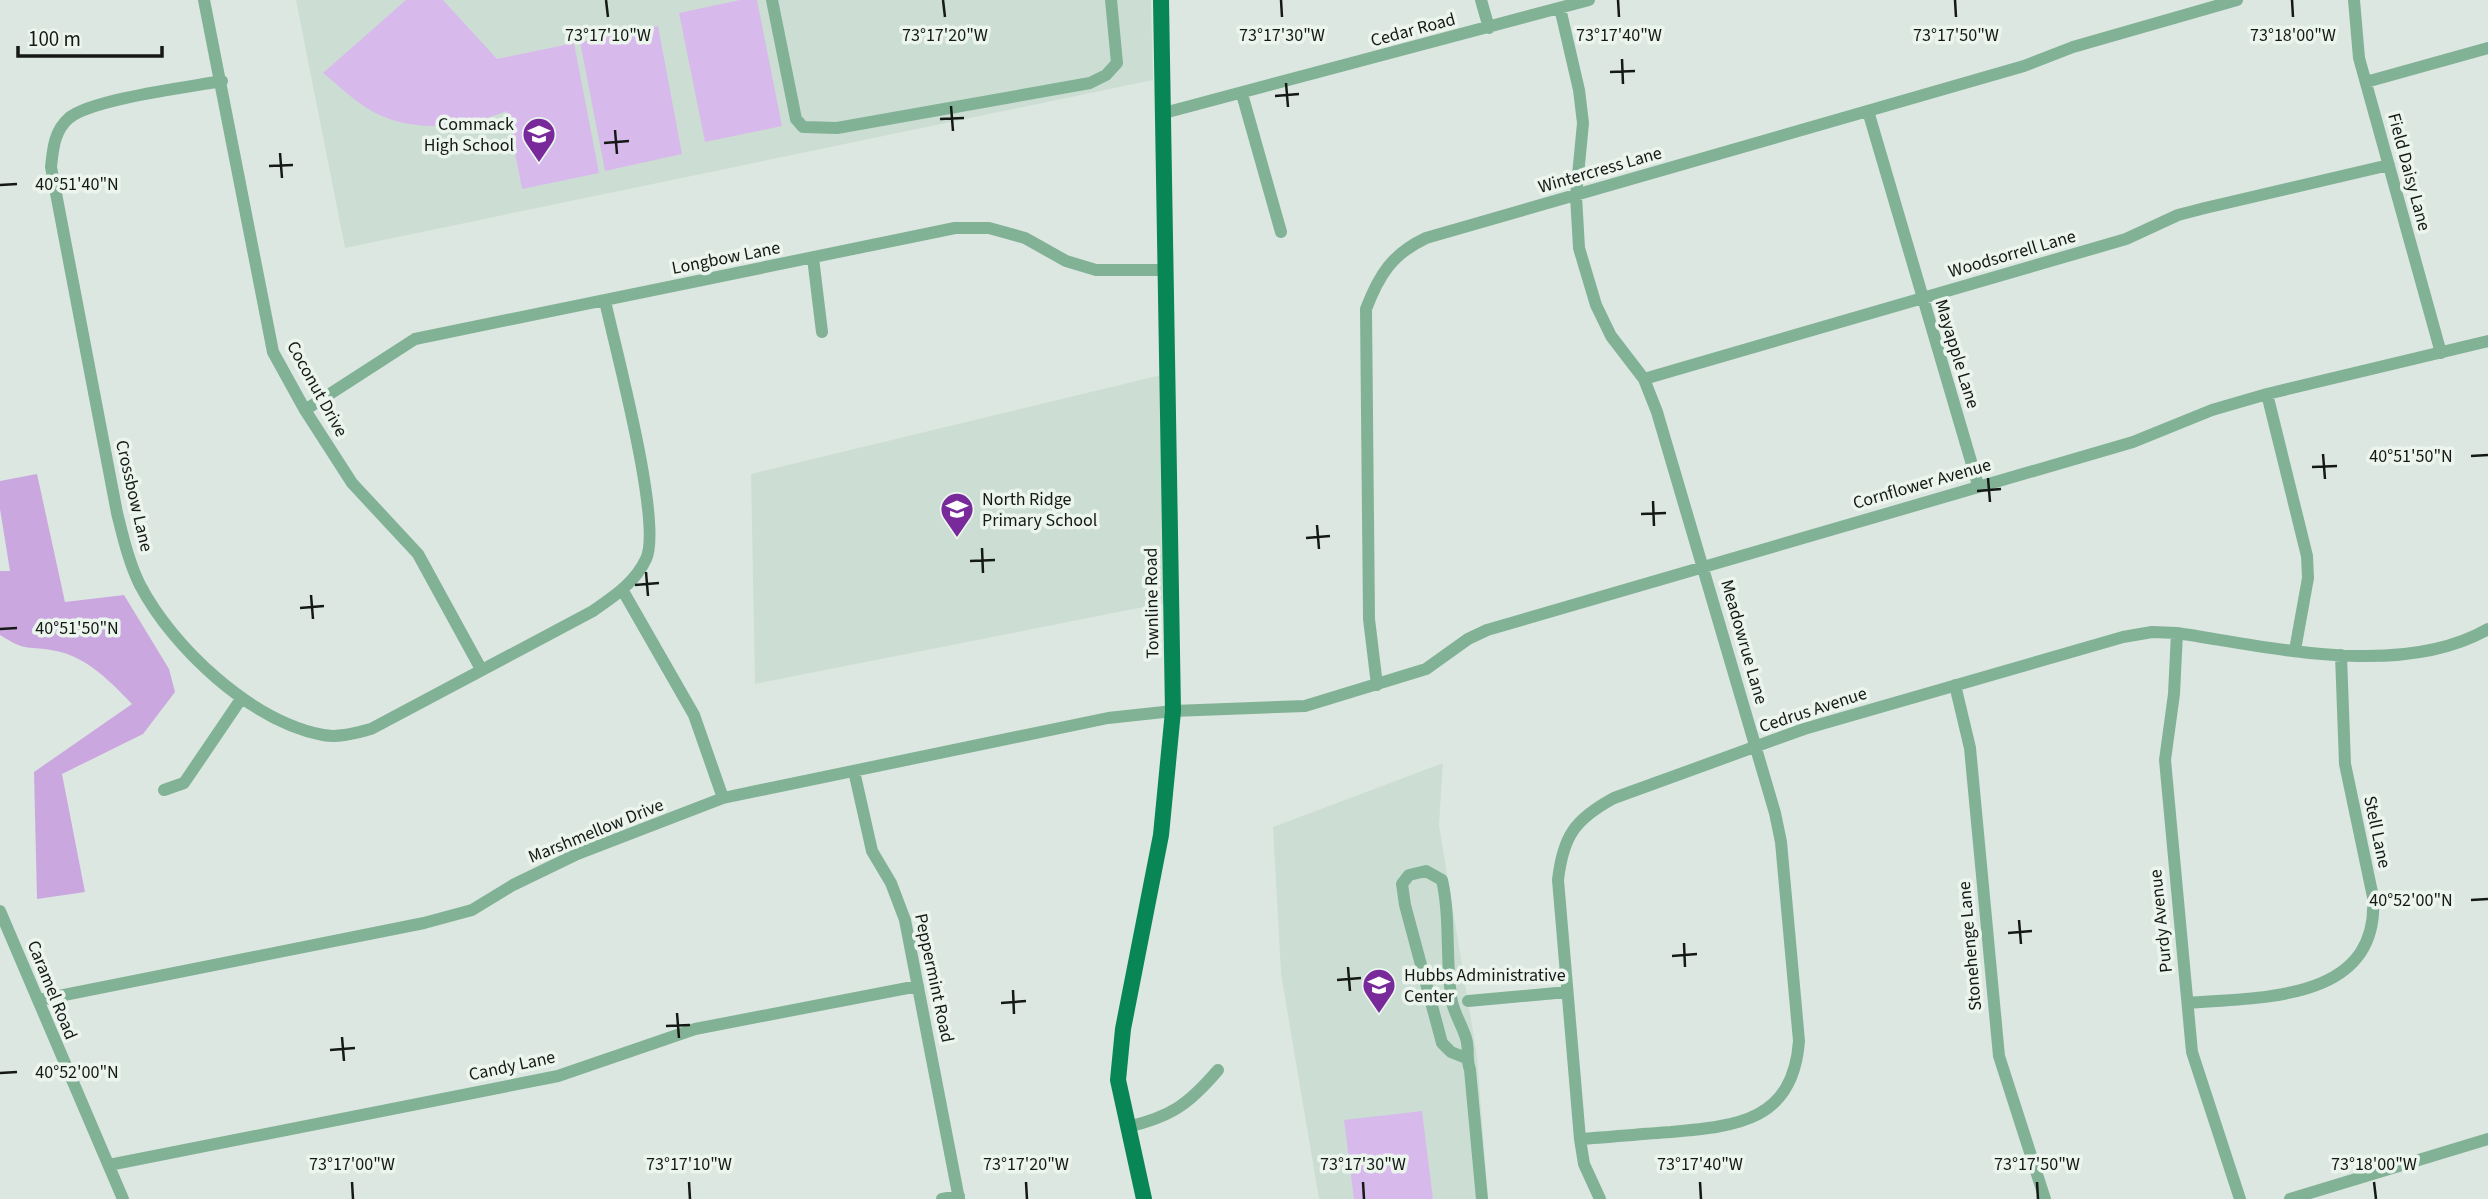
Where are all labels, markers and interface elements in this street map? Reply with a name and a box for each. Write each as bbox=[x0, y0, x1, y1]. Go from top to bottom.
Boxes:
street label: Cedar Road bbox=[1368, 7, 1458, 53]
scale bar bbox=[18, 14, 161, 58]
text: 73°17'10"W bbox=[565, 23, 651, 48]
text: 73°17'20"W bbox=[902, 23, 988, 48]
text: 73°17'30"W bbox=[1239, 23, 1325, 48]
text: 73°17'40"W bbox=[1576, 23, 1662, 48]
text: 73°17'50"W bbox=[1913, 23, 1999, 48]
text: 73°18'00"W bbox=[2250, 23, 2336, 48]
text: 100 m bbox=[28, 24, 81, 54]
street label: Field Daisy Lane bbox=[2381, 110, 2437, 234]
place label: Commack High School bbox=[424, 112, 514, 158]
school or university icon: Commack High School bbox=[520, 115, 558, 164]
street label: Wintercress Lane bbox=[1535, 140, 1665, 200]
text: 40°51'40"N bbox=[35, 172, 119, 197]
street label: Woodsorrell Lane bbox=[1945, 224, 2079, 284]
street label: Longbow Lane bbox=[670, 235, 782, 281]
street label: Mayapple Lane bbox=[1929, 296, 1985, 412]
street label: Coconut Drive bbox=[280, 337, 354, 441]
street label: Crossbow Lane bbox=[109, 438, 159, 554]
text: 40°51'50"N bbox=[2369, 444, 2453, 469]
street label: Cornflower Avenue bbox=[1850, 452, 1994, 516]
place label: North Ridge Primary School bbox=[982, 487, 1097, 533]
school or university icon: North Ridge Primary School bbox=[938, 490, 976, 539]
street label: Townline Road bbox=[1139, 547, 1165, 659]
street label: Meadowrue Lane bbox=[1714, 577, 1774, 707]
text: 40°51'50"N bbox=[35, 616, 119, 641]
street label: Cedrus Avenue bbox=[1756, 681, 1870, 739]
street label: Marshmellow Drive bbox=[525, 792, 667, 870]
street label: Stell Lane bbox=[2357, 794, 2397, 871]
street label: Purdy Avenue bbox=[2143, 868, 2179, 974]
street label: Stonehenge Lane bbox=[1952, 880, 1988, 1012]
text: 40°52'00"N bbox=[2369, 888, 2453, 913]
street label: Peppermint Road bbox=[908, 911, 960, 1045]
street label: Caramel Road bbox=[21, 937, 83, 1043]
place label: Hubbs Administrative Center bbox=[1404, 963, 1566, 1009]
school or university icon: Hubbs Administrative Center bbox=[1360, 966, 1398, 1015]
street label: Candy Lane bbox=[466, 1045, 558, 1087]
text: 40°52'00"N bbox=[35, 1060, 119, 1085]
text: 73°17'00"W bbox=[309, 1152, 395, 1177]
text: 73°17'10"W bbox=[646, 1152, 732, 1177]
text: 73°17'20"W bbox=[983, 1152, 1069, 1177]
text: 73°17'30"W bbox=[1320, 1152, 1406, 1177]
text: 73°17'40"W bbox=[1657, 1152, 1743, 1177]
text: 73°17'50"W bbox=[1994, 1152, 2080, 1177]
text: 73°18'00"W bbox=[2331, 1152, 2417, 1177]

